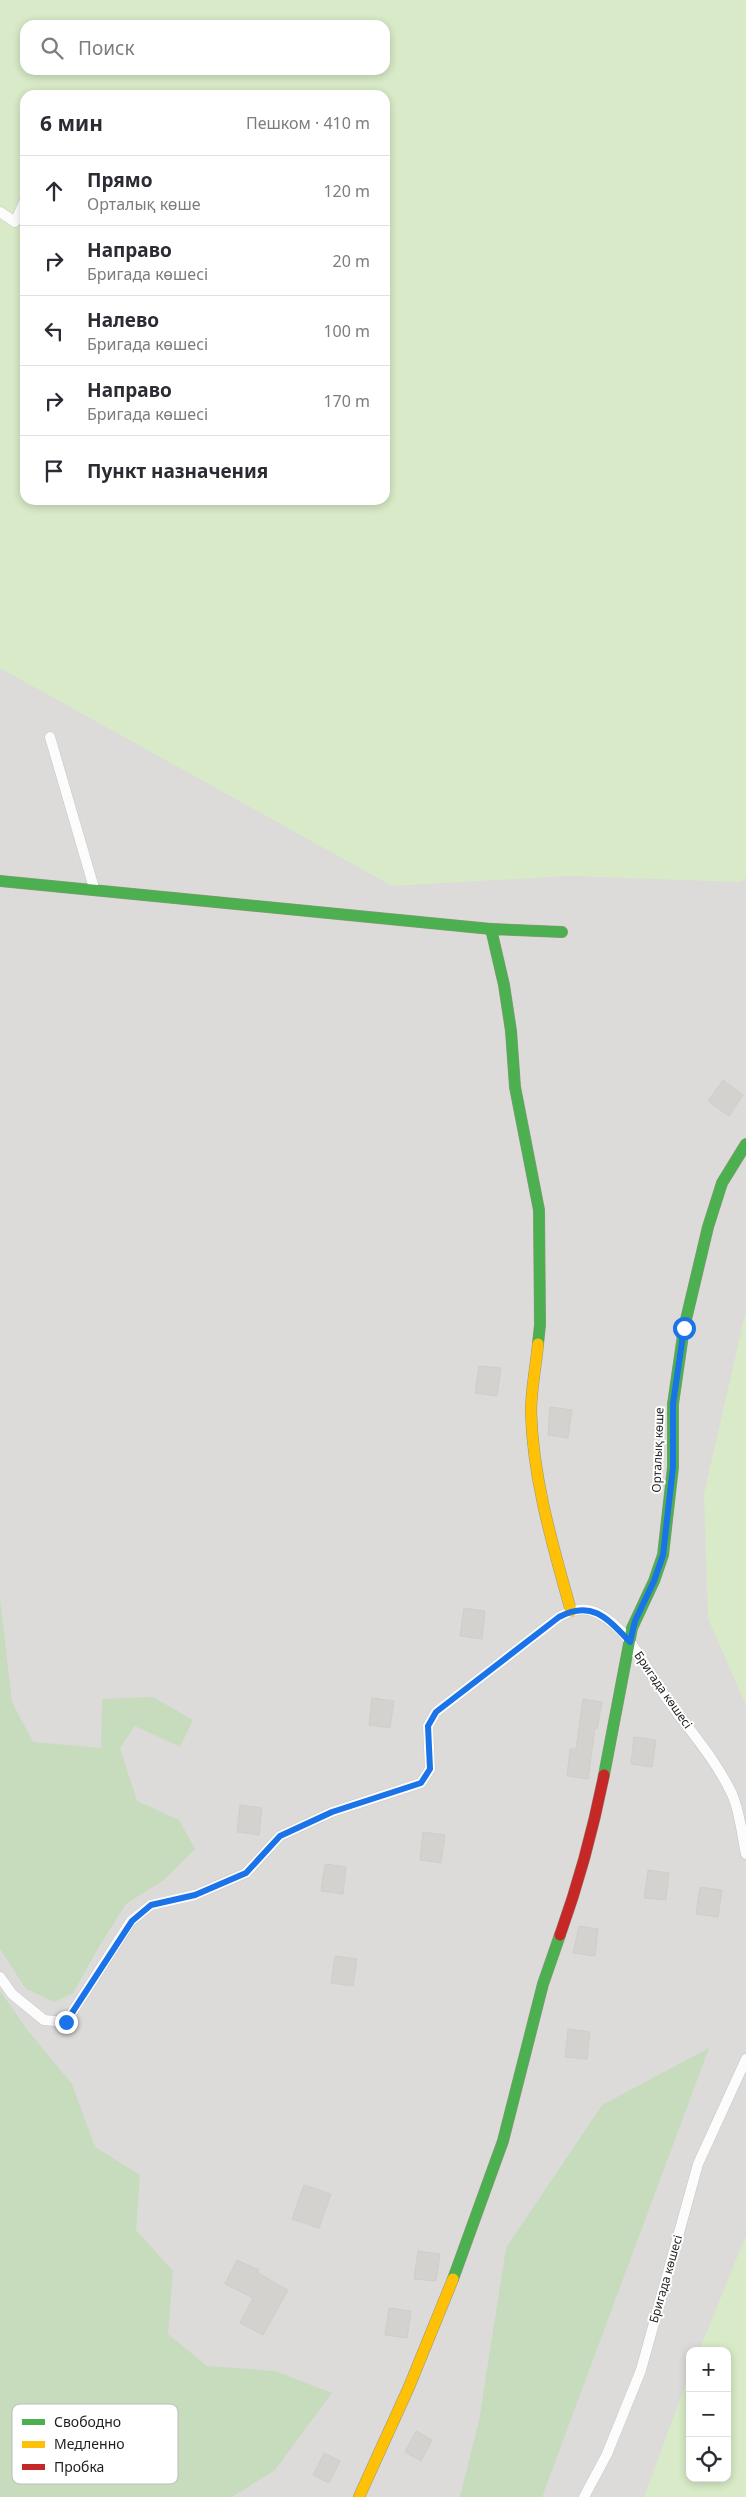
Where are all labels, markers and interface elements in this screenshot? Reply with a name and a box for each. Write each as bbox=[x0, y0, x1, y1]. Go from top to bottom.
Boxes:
search box bbox=[20, 20, 390, 75]
icon: search bbox=[38, 34, 66, 62]
text: Поиск bbox=[78, 35, 134, 61]
text: 6 мин bbox=[40, 109, 103, 137]
text: Пешком · 410 m bbox=[246, 112, 370, 134]
text: Прямо bbox=[87, 167, 153, 193]
icon: ahead bbox=[40, 177, 68, 205]
text: 120 m bbox=[323, 180, 370, 202]
text: Орталық көше bbox=[87, 193, 201, 215]
text: Направо bbox=[87, 237, 172, 263]
icon: right bbox=[40, 247, 68, 275]
text: 20 m bbox=[333, 250, 370, 272]
text: Бригада көшесі bbox=[87, 263, 208, 285]
text: Налево bbox=[87, 307, 159, 333]
icon: left bbox=[40, 317, 68, 345]
text: 100 m bbox=[323, 320, 370, 342]
text: Бригада көшесі bbox=[87, 333, 208, 355]
text: Направо bbox=[87, 377, 172, 403]
icon: right bbox=[40, 387, 68, 415]
text: 170 m bbox=[323, 390, 370, 412]
text: Бригада көшесі bbox=[87, 403, 208, 425]
icon: arrive bbox=[40, 457, 68, 485]
text: Пункт назначения bbox=[87, 458, 268, 484]
route start bbox=[673, 1317, 696, 1340]
street label: Орталық көше bbox=[648, 1407, 667, 1493]
street label: Бригада көшесі bbox=[630, 1648, 696, 1732]
route end bbox=[55, 2011, 78, 2034]
street label: Бригада көшесі bbox=[645, 2233, 686, 2325]
map controls bbox=[686, 2347, 731, 2482]
button: + bbox=[686, 2347, 731, 2392]
button: − bbox=[686, 2392, 731, 2437]
legend bbox=[12, 2404, 178, 2484]
text: Свободно bbox=[54, 2412, 121, 2431]
text: Медленно bbox=[54, 2434, 125, 2453]
button: locate bbox=[686, 2437, 731, 2482]
text: Пробка bbox=[54, 2457, 104, 2476]

